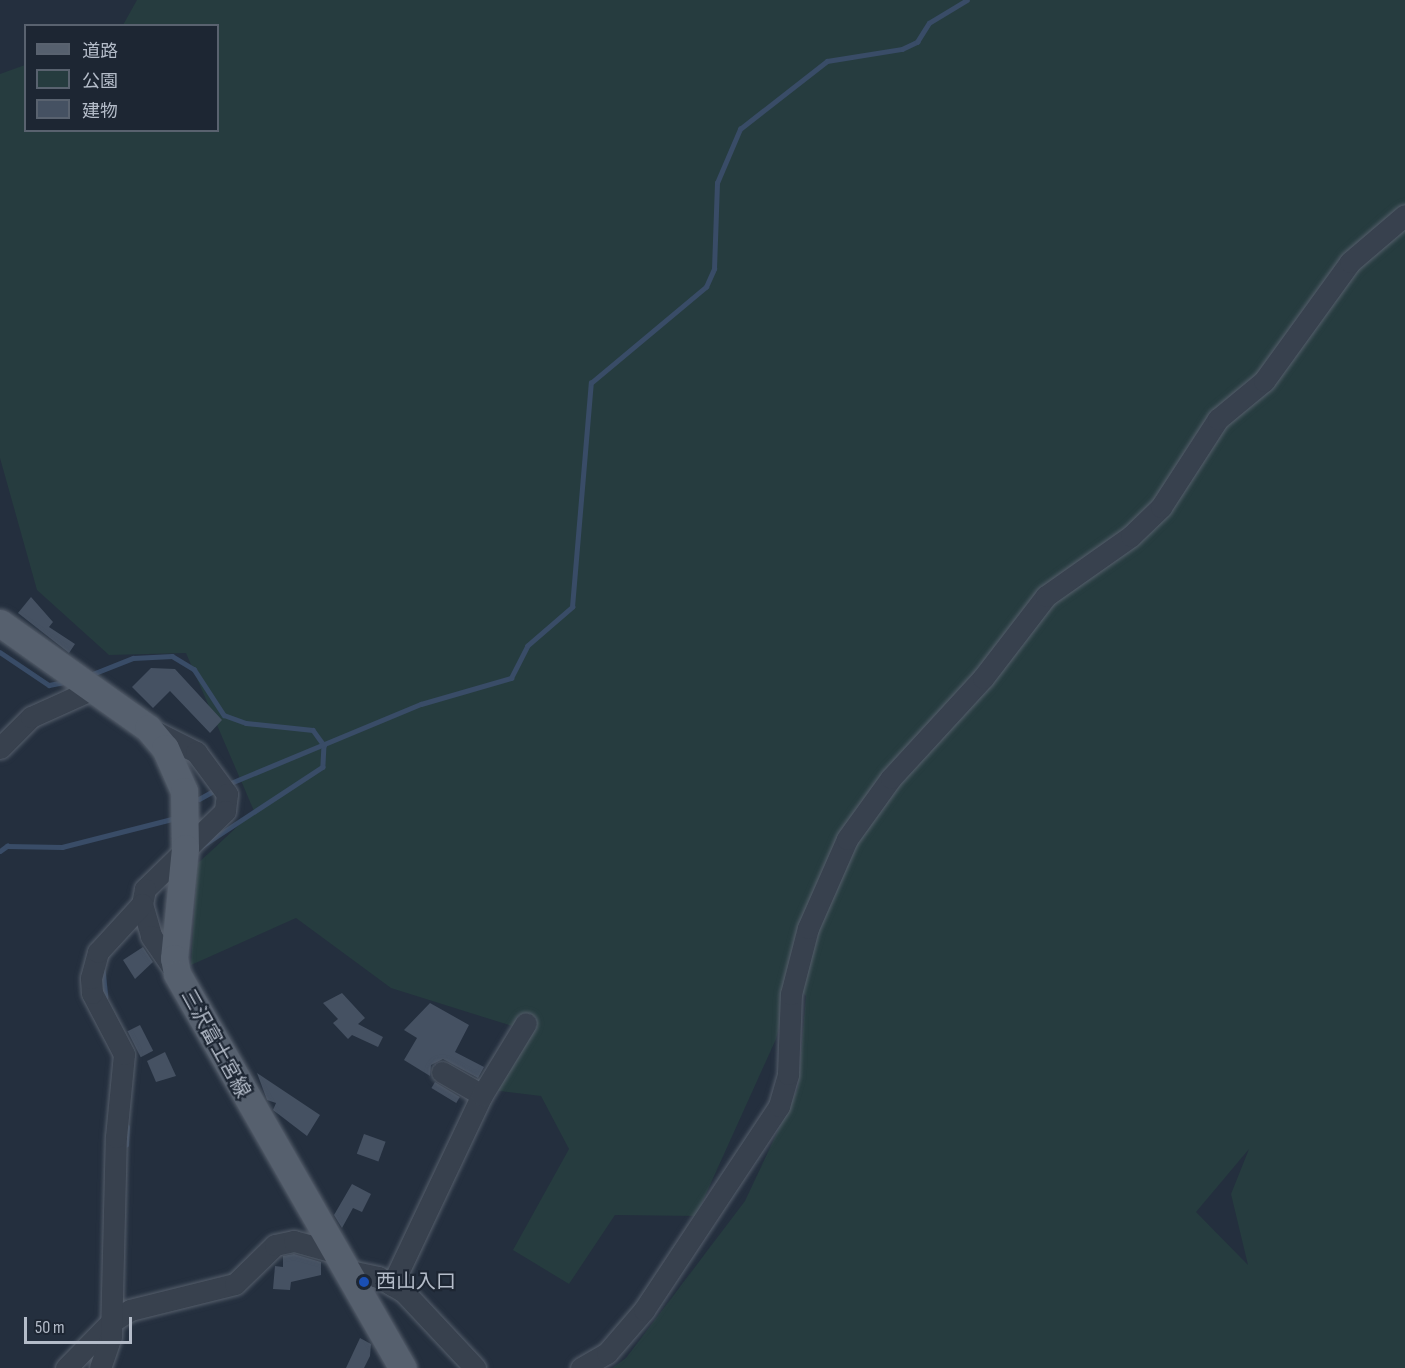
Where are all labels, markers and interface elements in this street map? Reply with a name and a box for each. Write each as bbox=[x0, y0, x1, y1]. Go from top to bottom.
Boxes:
legend bbox=[24, 24, 219, 132]
text: 道路 bbox=[82, 41, 118, 62]
text: 公園 bbox=[82, 71, 118, 92]
text: 建物 bbox=[82, 101, 118, 122]
street label: 三沢富士宮線 bbox=[175, 986, 255, 1102]
place label: 西山入口 bbox=[376, 1270, 456, 1294]
marker: 西山入口 bbox=[357, 1275, 371, 1289]
scale bar bbox=[27, 1305, 135, 1343]
text: 50 m bbox=[35, 1317, 65, 1338]

